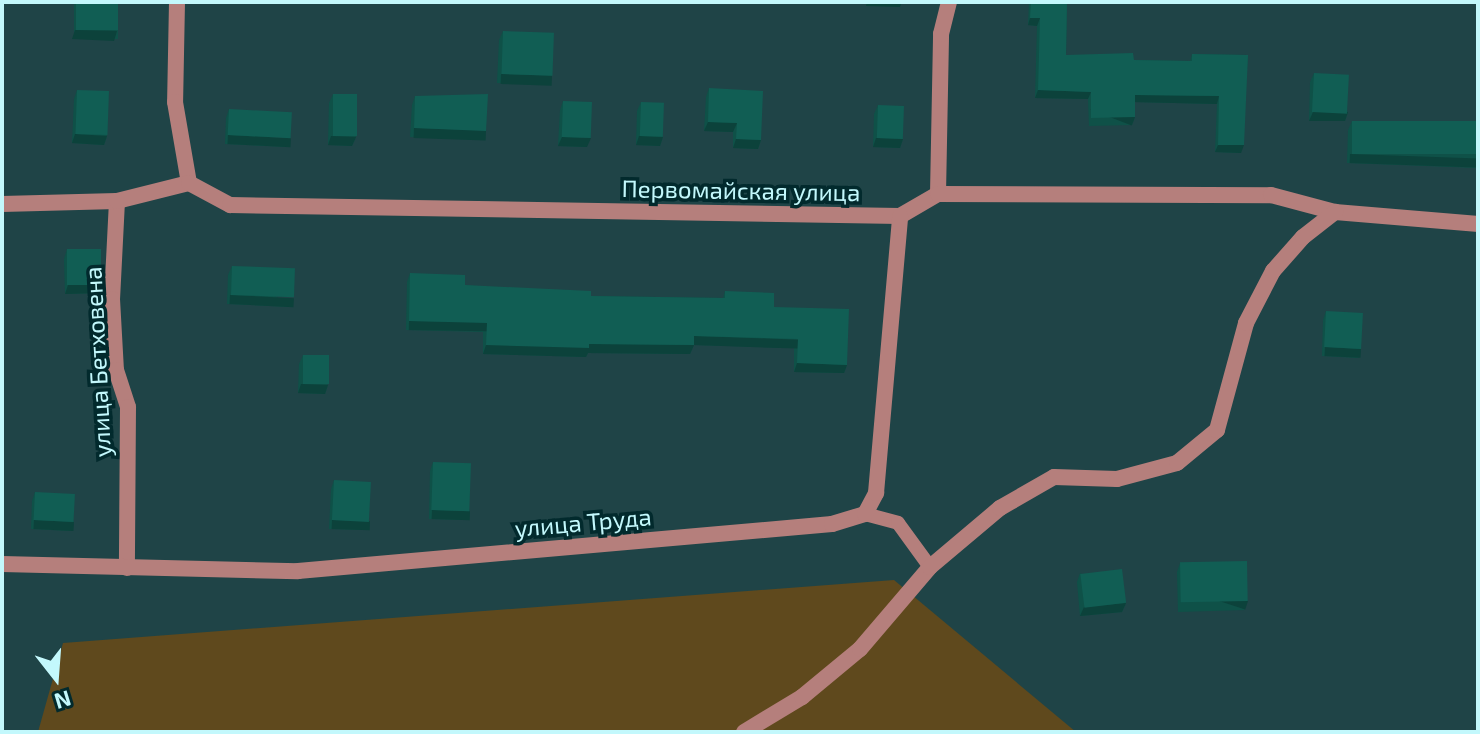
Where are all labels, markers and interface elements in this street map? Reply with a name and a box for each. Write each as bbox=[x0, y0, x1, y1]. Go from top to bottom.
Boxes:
street label: Первомайская улица bbox=[621, 174, 861, 206]
street label: улица Бетховена bbox=[78, 266, 116, 458]
street label: улица Труда bbox=[513, 502, 653, 542]
north arrow bbox=[16, 638, 96, 718]
text: N bbox=[52, 686, 74, 716]

